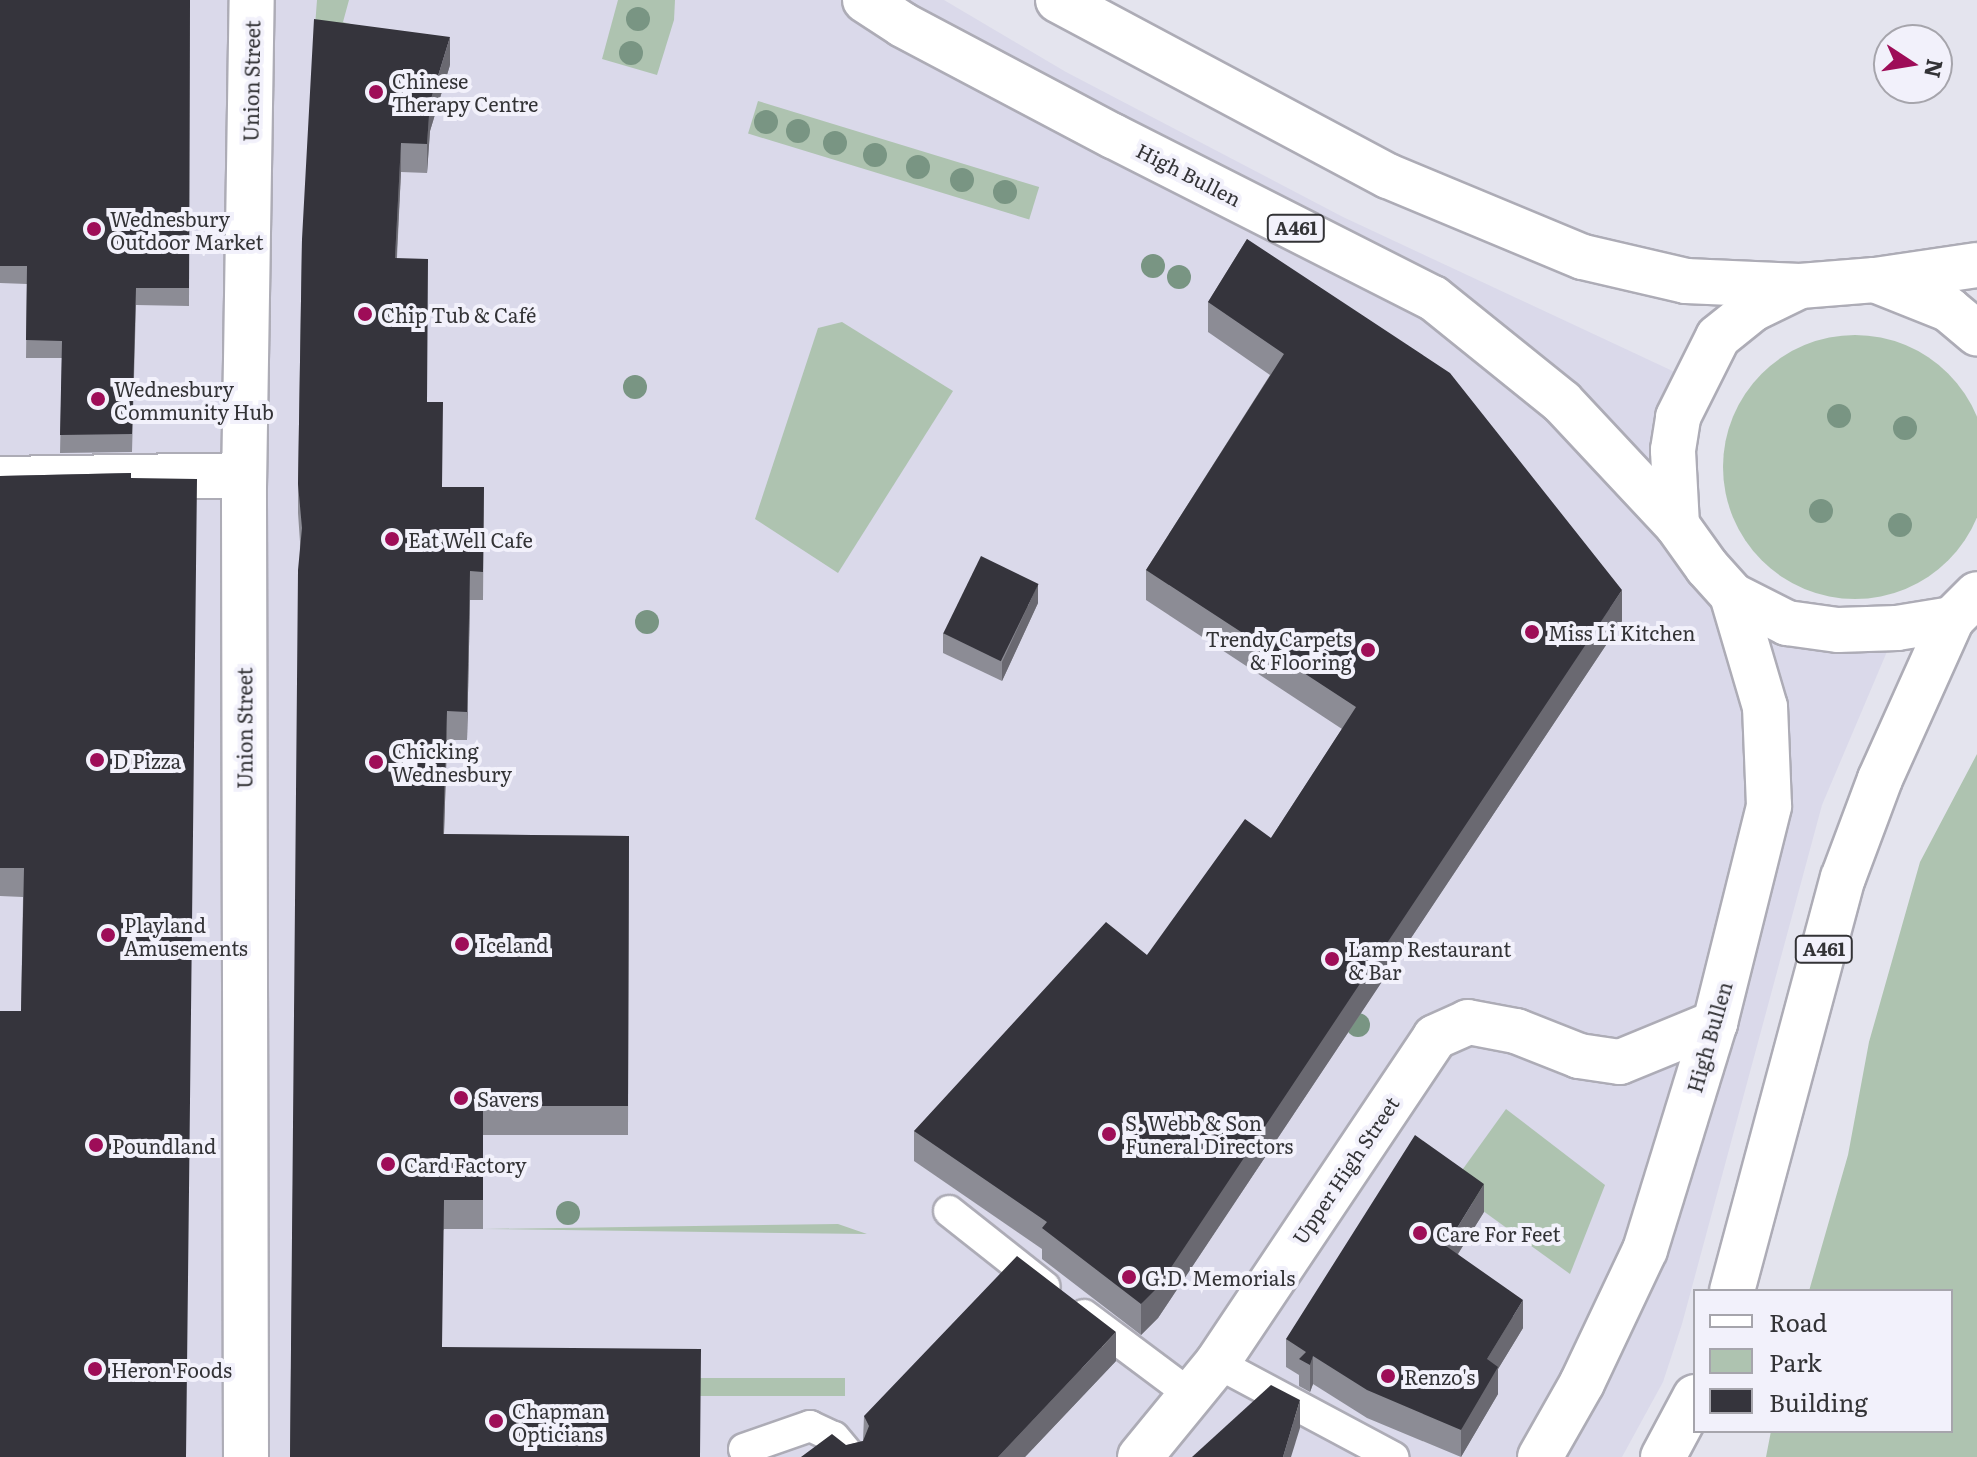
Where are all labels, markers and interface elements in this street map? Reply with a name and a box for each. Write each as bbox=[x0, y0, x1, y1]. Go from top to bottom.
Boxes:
street label: Union Street bbox=[238, 20, 264, 142]
north arrow bbox=[1873, 24, 1953, 104]
text: N bbox=[1917, 56, 1953, 81]
place label: Chinese Therapy Centre bbox=[392, 68, 538, 115]
marker: Chinese Therapy Centre bbox=[367, 83, 385, 101]
street label: High Bullen bbox=[1133, 137, 1245, 211]
place label: Wednesbury Outdoor Market bbox=[110, 206, 263, 253]
road number: A461 bbox=[1266, 214, 1326, 242]
marker: Wednesbury Outdoor Market bbox=[85, 220, 103, 238]
place label: Chip Tub & Café bbox=[381, 302, 536, 326]
marker: Chip Tub & Café bbox=[356, 305, 374, 323]
place label: Wednesbury Community Hub bbox=[114, 376, 274, 423]
marker: Wednesbury Community Hub bbox=[89, 390, 107, 408]
place label: Eat Well Cafe bbox=[408, 527, 533, 551]
marker: Eat Well Cafe bbox=[383, 530, 401, 548]
place label: Miss Li Kitchen bbox=[1548, 620, 1696, 644]
marker: Miss Li Kitchen bbox=[1523, 623, 1541, 641]
place label: Trendy Carpets & Flooring bbox=[1205, 626, 1352, 673]
marker: Trendy Carpets & Flooring bbox=[1359, 641, 1377, 659]
street label: Union Street bbox=[232, 667, 256, 789]
place label: Chicking Wednesbury bbox=[392, 738, 512, 785]
place label: D Pizza bbox=[113, 748, 181, 772]
marker: D Pizza bbox=[88, 751, 106, 769]
marker: Chicking Wednesbury bbox=[367, 753, 385, 771]
place label: Playland Amusements bbox=[124, 912, 248, 959]
marker: Playland Amusements bbox=[99, 926, 117, 944]
place label: Iceland bbox=[478, 932, 549, 956]
marker: Iceland bbox=[453, 935, 471, 953]
road number: A461 bbox=[1794, 935, 1854, 963]
place label: Lamp Restaurant & Bar bbox=[1348, 936, 1511, 983]
marker: Lamp Restaurant & Bar bbox=[1323, 950, 1341, 968]
street label: High Bullen bbox=[1682, 979, 1736, 1095]
place label: Savers bbox=[477, 1086, 539, 1110]
marker: Savers bbox=[452, 1089, 470, 1107]
street label: Upper High Street bbox=[1287, 1092, 1403, 1248]
place label: S. Webb & Son Funeral Directors bbox=[1125, 1110, 1293, 1157]
marker: S. Webb & Son Funeral Directors bbox=[1100, 1125, 1118, 1143]
place label: Poundland bbox=[112, 1133, 216, 1157]
marker: Poundland bbox=[87, 1136, 105, 1154]
place label: Card Factory bbox=[404, 1152, 526, 1176]
marker: Card Factory bbox=[379, 1155, 397, 1173]
place label: Care For Feet bbox=[1436, 1221, 1561, 1245]
marker: Care For Feet bbox=[1411, 1224, 1429, 1242]
place label: G.D. Memorials bbox=[1145, 1265, 1295, 1289]
marker: G.D. Memorials bbox=[1120, 1268, 1138, 1286]
legend bbox=[1693, 1289, 1953, 1433]
text: Road bbox=[1769, 1304, 1827, 1339]
text: Park bbox=[1769, 1344, 1822, 1379]
place label: Heron Foods bbox=[111, 1357, 232, 1381]
marker: Heron Foods bbox=[86, 1360, 104, 1378]
place label: Renzo's bbox=[1404, 1364, 1475, 1388]
marker: Renzo's bbox=[1379, 1367, 1397, 1385]
text: Building bbox=[1769, 1384, 1868, 1419]
place label: Chapman Opticians bbox=[512, 1398, 605, 1445]
marker: Chapman Opticians bbox=[487, 1412, 505, 1430]

